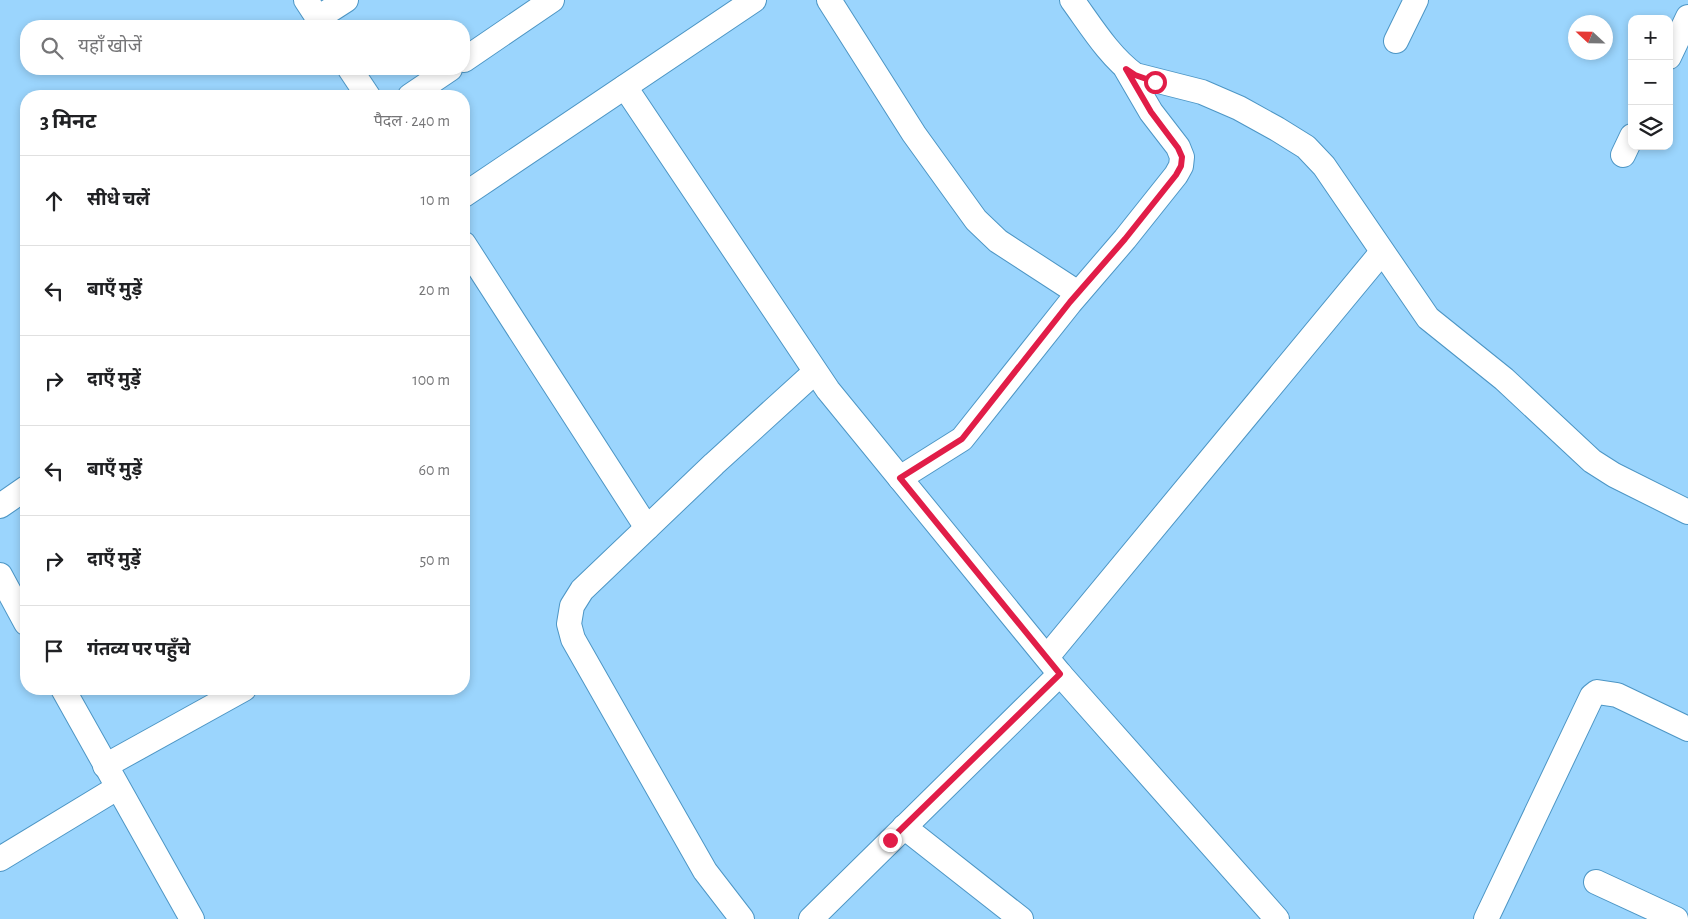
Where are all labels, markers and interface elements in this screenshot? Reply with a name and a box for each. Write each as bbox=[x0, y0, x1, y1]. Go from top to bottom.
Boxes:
north arrow bbox=[1568, 15, 1613, 60]
map controls bbox=[1628, 15, 1673, 150]
button: + bbox=[1628, 15, 1673, 60]
search box bbox=[20, 20, 470, 75]
icon: search bbox=[38, 34, 66, 62]
text: यहाँ खोजें bbox=[78, 37, 142, 56]
button: − bbox=[1628, 60, 1673, 105]
route start bbox=[1144, 71, 1167, 94]
button: layers bbox=[1628, 105, 1673, 150]
text: 3 मिनट bbox=[40, 111, 96, 132]
text: पैदल · 240 m bbox=[374, 113, 450, 129]
icon: ahead bbox=[40, 187, 68, 215]
text: सीधे चलें bbox=[87, 190, 150, 209]
text: 10 m bbox=[421, 192, 450, 208]
icon: left bbox=[40, 277, 68, 305]
text: बाएँ मुड़ें bbox=[87, 280, 142, 299]
text: 20 m bbox=[419, 282, 450, 298]
icon: right bbox=[40, 367, 68, 395]
text: दाएँ मुड़ें bbox=[87, 370, 141, 389]
text: 100 m bbox=[412, 372, 450, 388]
icon: left bbox=[40, 457, 68, 485]
text: बाएँ मुड़ें bbox=[87, 460, 142, 479]
text: 60 m bbox=[419, 462, 450, 478]
icon: right bbox=[40, 547, 68, 575]
text: दाएँ मुड़ें bbox=[87, 550, 141, 569]
text: 50 m bbox=[419, 552, 450, 568]
icon: arrive bbox=[40, 637, 68, 665]
text: गंतव्य पर पहुँचे bbox=[87, 640, 190, 659]
route end bbox=[879, 829, 902, 852]

